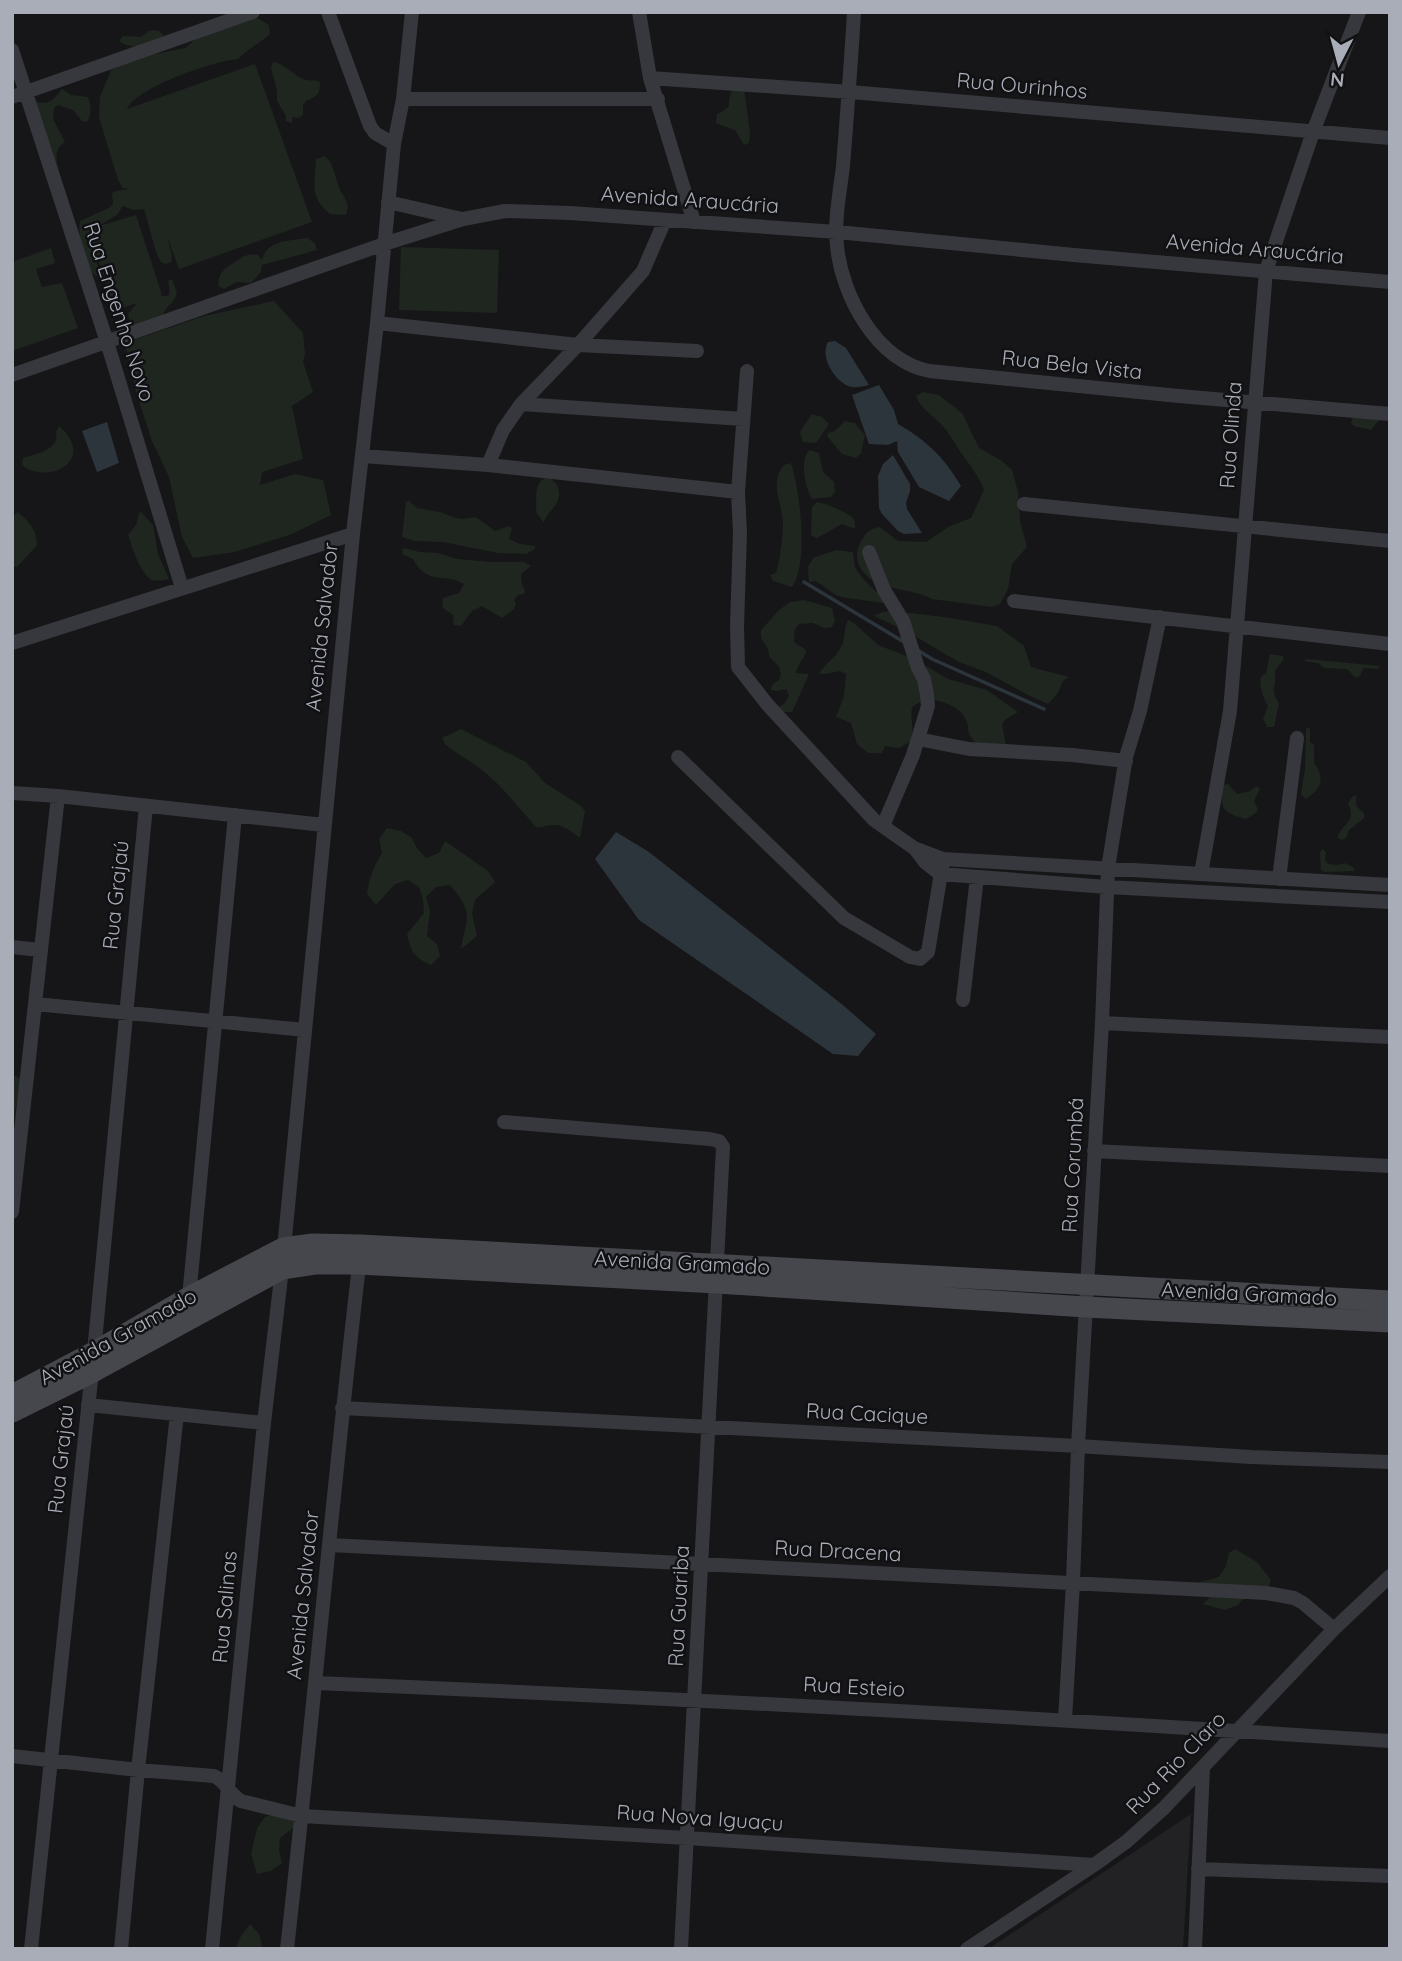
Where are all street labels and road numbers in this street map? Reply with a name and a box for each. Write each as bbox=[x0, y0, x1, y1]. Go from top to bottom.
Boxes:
street label: Rua Ourinhos bbox=[955, 66, 1089, 104]
street label: Avenida Araucária bbox=[600, 180, 780, 218]
street label: Rua Engenho Novo bbox=[79, 219, 161, 405]
street label: Avenida Araucária bbox=[1165, 227, 1345, 269]
street label: Rua Bela Vista bbox=[1001, 344, 1144, 384]
street label: Rua Olinda bbox=[1213, 381, 1247, 489]
street label: Avenida Salvador bbox=[299, 541, 343, 713]
street label: Rua Grajaú bbox=[96, 839, 134, 951]
street label: Rua Corumbá bbox=[1055, 1097, 1089, 1233]
street label: Avenida Gramado bbox=[593, 1244, 771, 1280]
street label: Avenida Gramado bbox=[1160, 1275, 1338, 1311]
street label: Avenida Gramado bbox=[34, 1282, 201, 1390]
street label: Rua Cacique bbox=[805, 1397, 929, 1429]
street label: Rua Grajaú bbox=[41, 1403, 79, 1515]
street label: Avenida Salvador bbox=[280, 1509, 324, 1681]
street label: Rua Dracena bbox=[774, 1534, 902, 1566]
street label: Rua Guariba bbox=[662, 1545, 694, 1667]
street label: Rua Salinas bbox=[206, 1550, 242, 1664]
street label: Rua Esteio bbox=[802, 1670, 906, 1702]
street label: Rua Rio Claro bbox=[1120, 1706, 1231, 1819]
street label: Rua Nova Iguaçu bbox=[616, 1798, 784, 1836]

